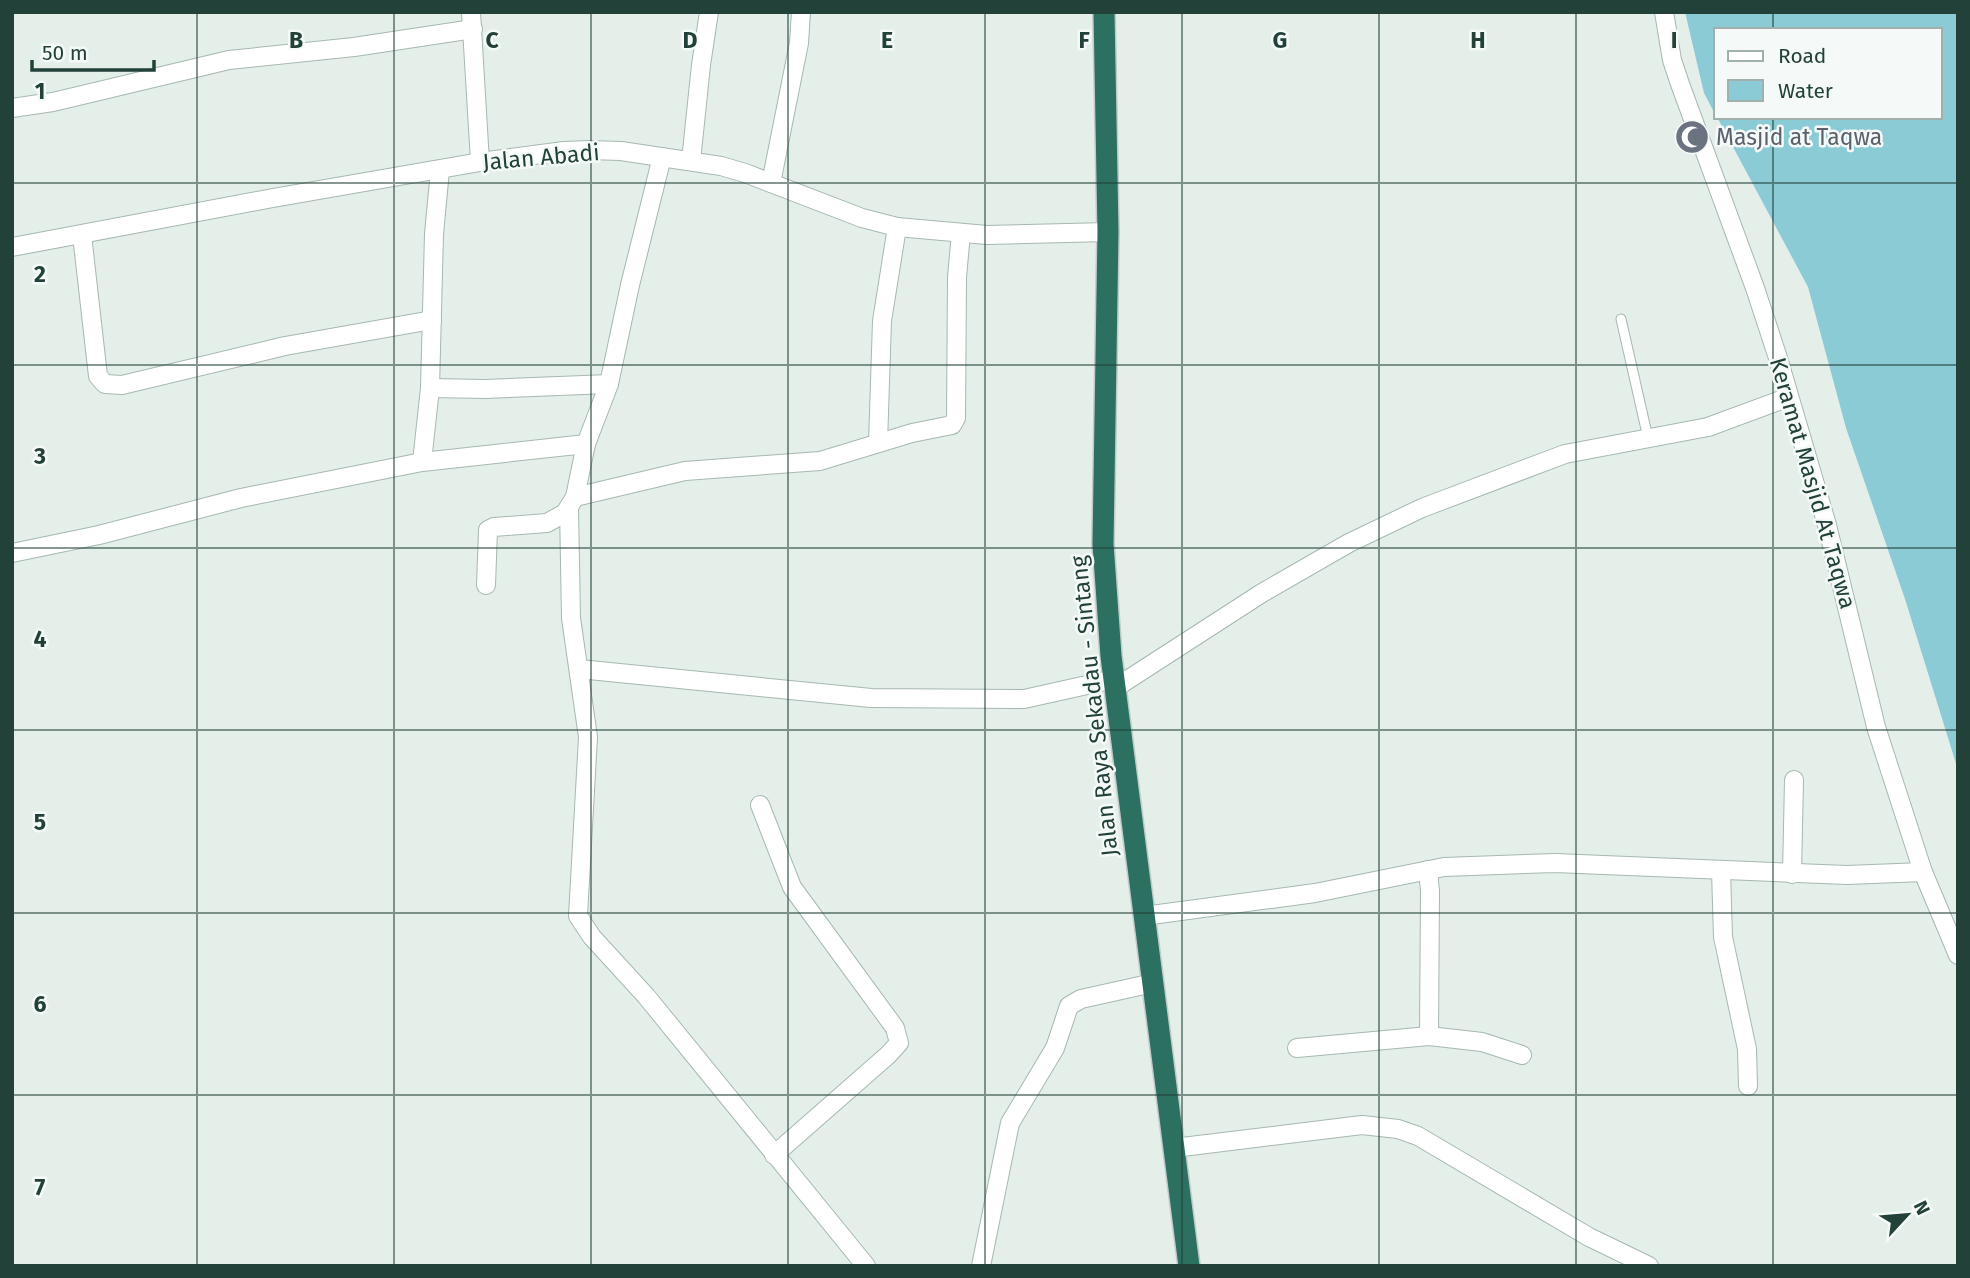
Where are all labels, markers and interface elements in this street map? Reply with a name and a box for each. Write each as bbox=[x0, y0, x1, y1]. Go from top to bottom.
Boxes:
text: B bbox=[289, 26, 303, 54]
text: C bbox=[485, 26, 499, 54]
text: D bbox=[683, 26, 698, 54]
text: E bbox=[881, 26, 893, 54]
text: F bbox=[1078, 26, 1090, 54]
text: G bbox=[1273, 26, 1287, 54]
text: H bbox=[1470, 26, 1486, 54]
text: I bbox=[1671, 26, 1677, 54]
scale bar bbox=[32, 28, 154, 72]
legend bbox=[1714, 28, 1942, 119]
text: 50 m bbox=[42, 40, 88, 66]
text: Road bbox=[1778, 43, 1826, 69]
text: 1 bbox=[35, 77, 45, 105]
text: Water bbox=[1778, 78, 1833, 104]
mosque icon: Masjid at Taqwa bbox=[1673, 118, 1711, 156]
place label: Masjid at Taqwa bbox=[1716, 123, 1882, 151]
street label: Jalan Abadi bbox=[481, 138, 601, 176]
text: 2 bbox=[34, 260, 46, 288]
street label: Keramat Masjid At Taqwa bbox=[1764, 354, 1862, 612]
text: 3 bbox=[33, 442, 46, 470]
street label: Jalan Raya Sekadau - Sintang bbox=[1064, 554, 1124, 858]
text: 4 bbox=[34, 625, 47, 653]
text: 5 bbox=[34, 808, 46, 836]
text: 6 bbox=[34, 990, 47, 1018]
text: 7 bbox=[35, 1173, 46, 1201]
north arrow bbox=[1872, 1180, 1942, 1250]
text: N bbox=[1909, 1197, 1935, 1218]

